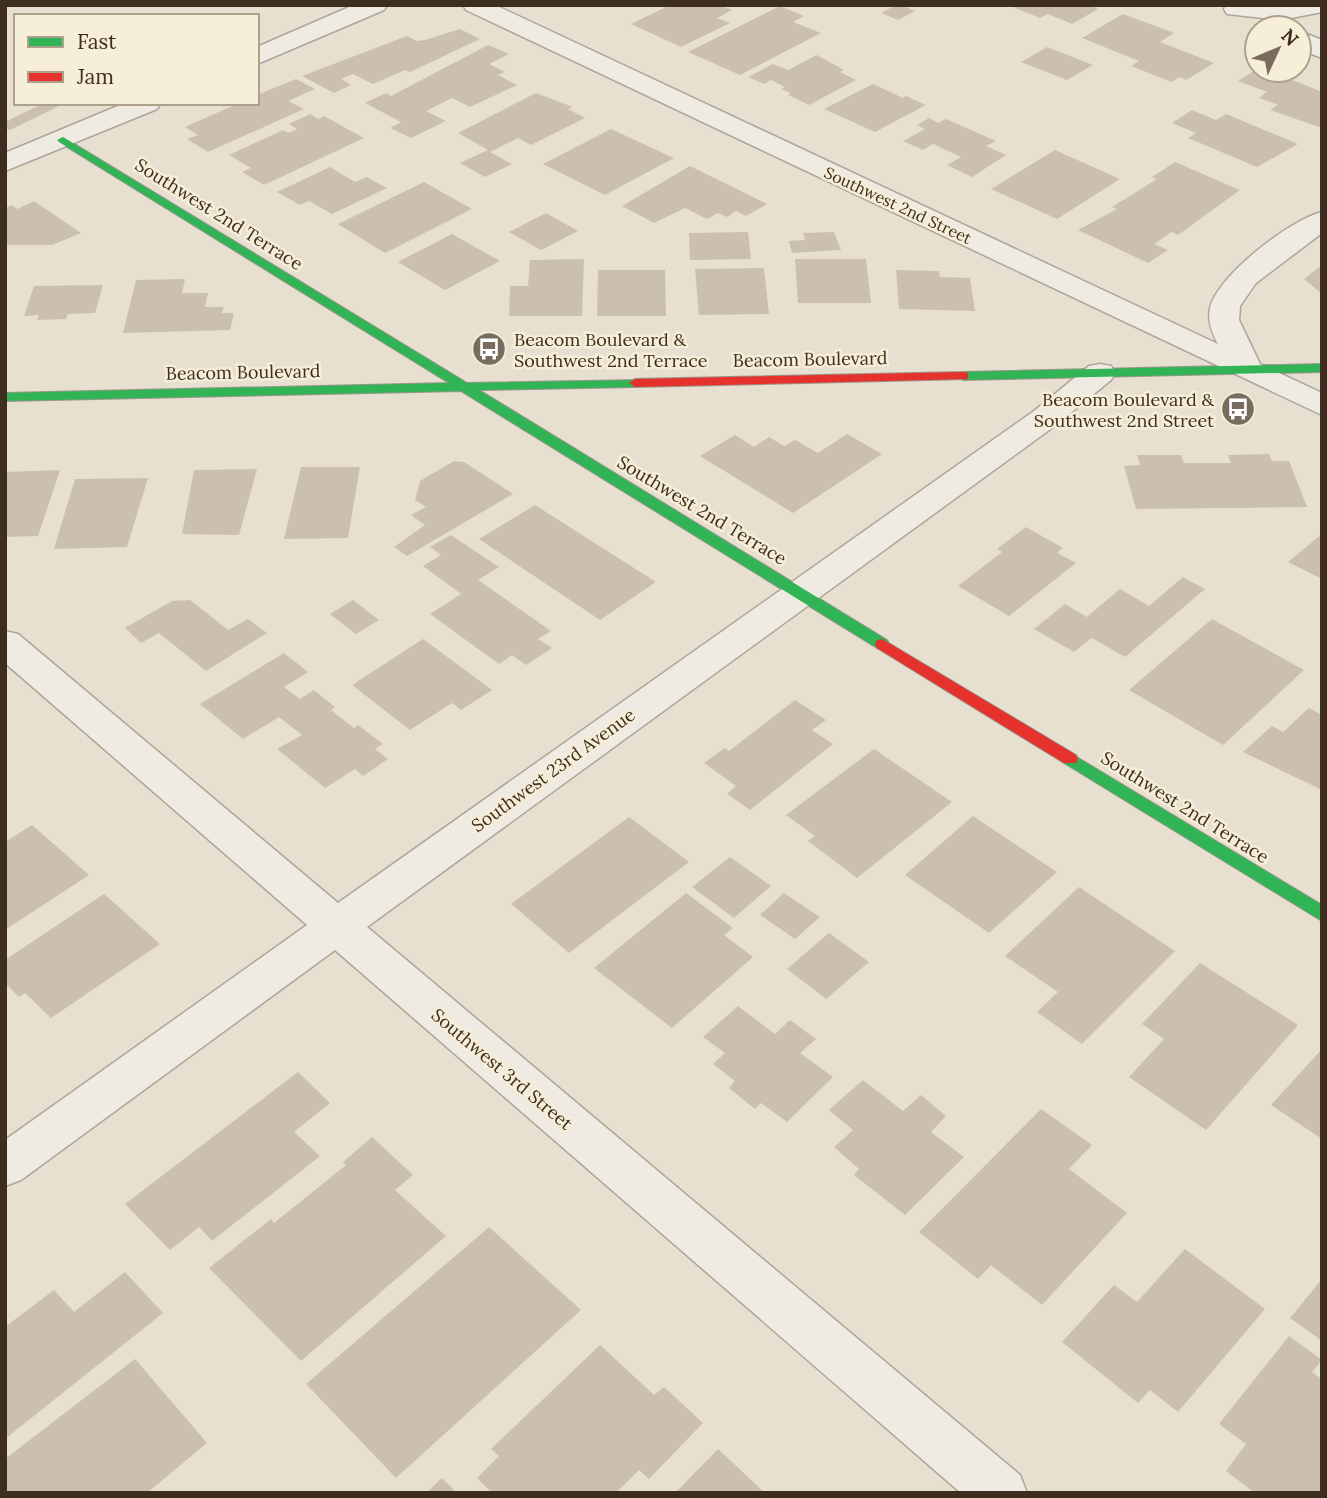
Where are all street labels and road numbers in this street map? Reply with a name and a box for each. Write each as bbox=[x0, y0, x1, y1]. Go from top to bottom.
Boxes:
street label: Southwest 2nd Terrace bbox=[131, 153, 307, 275]
street label: Southwest 2nd Street bbox=[821, 162, 976, 248]
street label: Beacom Boulevard bbox=[732, 346, 888, 372]
street label: Beacom Boulevard bbox=[165, 359, 321, 385]
street label: Southwest 2nd Terrace bbox=[613, 450, 791, 570]
street label: Southwest 23rd Avenue bbox=[467, 703, 640, 837]
street label: Southwest 2nd Terrace bbox=[1097, 746, 1273, 868]
street label: Southwest 3rd Street bbox=[427, 1003, 577, 1135]

